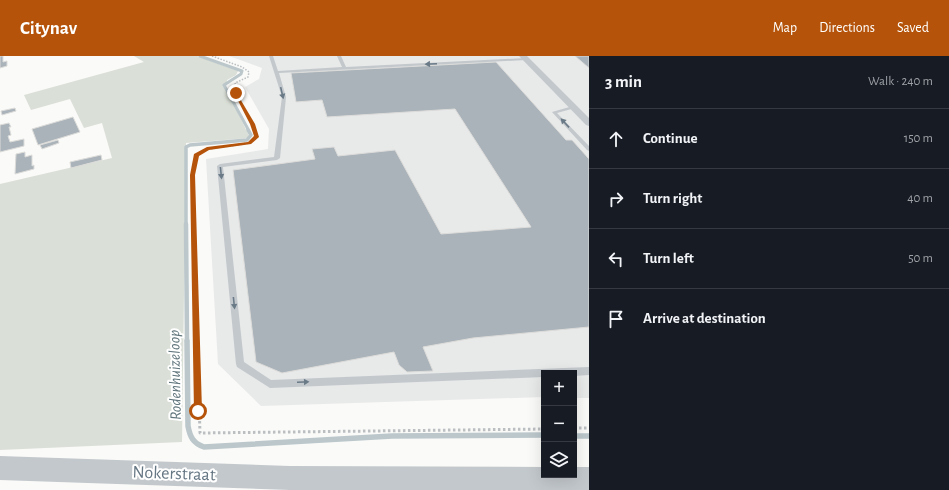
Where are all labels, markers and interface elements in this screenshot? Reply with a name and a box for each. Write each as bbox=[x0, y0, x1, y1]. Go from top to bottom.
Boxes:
text: Citynav bbox=[20, 19, 77, 38]
text: Map bbox=[773, 21, 797, 35]
text: Directions bbox=[819, 21, 875, 35]
text: Saved bbox=[897, 21, 929, 35]
one-way arrow bbox=[425, 60, 437, 67]
text: 3 min bbox=[605, 73, 642, 90]
text: Walk · 240 m bbox=[868, 75, 933, 88]
route end bbox=[227, 84, 245, 102]
one-way arrow bbox=[280, 87, 286, 100]
one-way arrow bbox=[561, 119, 570, 128]
icon: ahead bbox=[605, 128, 627, 150]
text: Continue bbox=[643, 131, 698, 146]
text: 150 m bbox=[904, 132, 933, 145]
one-way arrow bbox=[218, 167, 224, 179]
icon: right bbox=[605, 188, 627, 210]
text: Turn right bbox=[643, 191, 702, 206]
text: 40 m bbox=[907, 192, 933, 205]
icon: left bbox=[605, 248, 627, 270]
text: Turn left bbox=[643, 251, 694, 266]
text: 50 m bbox=[908, 252, 933, 265]
one-way arrow bbox=[231, 297, 237, 309]
icon: arrive bbox=[605, 308, 627, 330]
text: Arrive at destination bbox=[643, 311, 766, 326]
water label: Rodenhuizeloop bbox=[166, 330, 185, 420]
map controls bbox=[541, 370, 577, 478]
button: + bbox=[541, 370, 577, 406]
one-way arrow bbox=[297, 379, 309, 386]
route start bbox=[189, 402, 207, 420]
button: − bbox=[541, 406, 577, 442]
button: layers bbox=[541, 442, 577, 478]
street label: Nokerstraat bbox=[132, 464, 216, 484]

